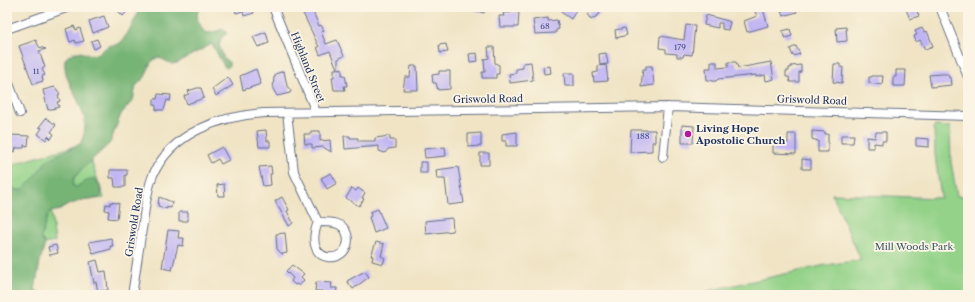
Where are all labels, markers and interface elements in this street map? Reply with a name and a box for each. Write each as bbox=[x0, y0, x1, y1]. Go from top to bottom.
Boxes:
house number: 68 bbox=[540, 21, 550, 31]
street label: Highland Street bbox=[288, 30, 328, 105]
house number: 179 bbox=[674, 42, 686, 52]
house number: 11 bbox=[33, 66, 40, 76]
street label: Griswold Road bbox=[453, 92, 523, 106]
street label: Griswold Road bbox=[777, 92, 847, 108]
place label: Living Hope Apostolic Church bbox=[695, 122, 786, 147]
marker: Living Hope Apostolic Church bbox=[683, 129, 693, 139]
house number: 188 bbox=[637, 131, 650, 141]
street label: Griswold Road bbox=[122, 186, 146, 258]
park label: Mill Woods Park bbox=[875, 240, 955, 253]

